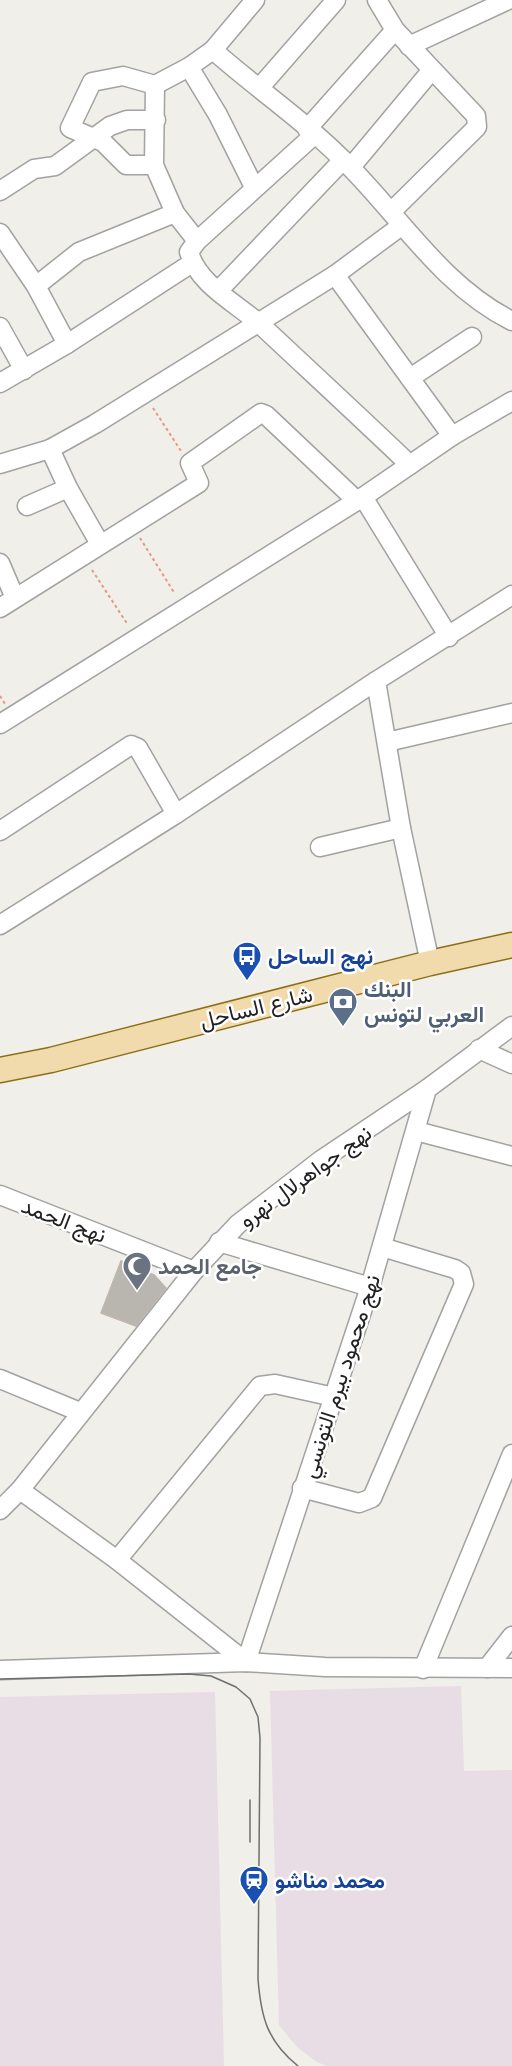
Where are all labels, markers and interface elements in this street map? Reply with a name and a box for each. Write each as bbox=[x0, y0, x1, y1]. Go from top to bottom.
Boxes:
bus stop icon: نهج الساحل bbox=[231, 940, 263, 982]
place label: نهج الساحل bbox=[268, 942, 373, 972]
place label: البنك العربي لتونس bbox=[364, 975, 484, 1033]
street label: شارع الساحل bbox=[197, 979, 315, 1035]
bank icon: البنك العربي لتونس bbox=[327, 986, 359, 1028]
street label: نهج جواهرلال نهرو bbox=[233, 1118, 377, 1234]
street label: نهج الحمد bbox=[17, 1191, 110, 1250]
mosque icon: جامع الحمد bbox=[121, 1250, 153, 1292]
place label: جامع الحمد bbox=[158, 1252, 262, 1281]
street label: نهج محمود بيرم التونسي bbox=[294, 1271, 391, 1483]
station icon: محمد مناشو bbox=[238, 1864, 270, 1906]
place label: محمد مناشو bbox=[275, 1866, 385, 1894]

